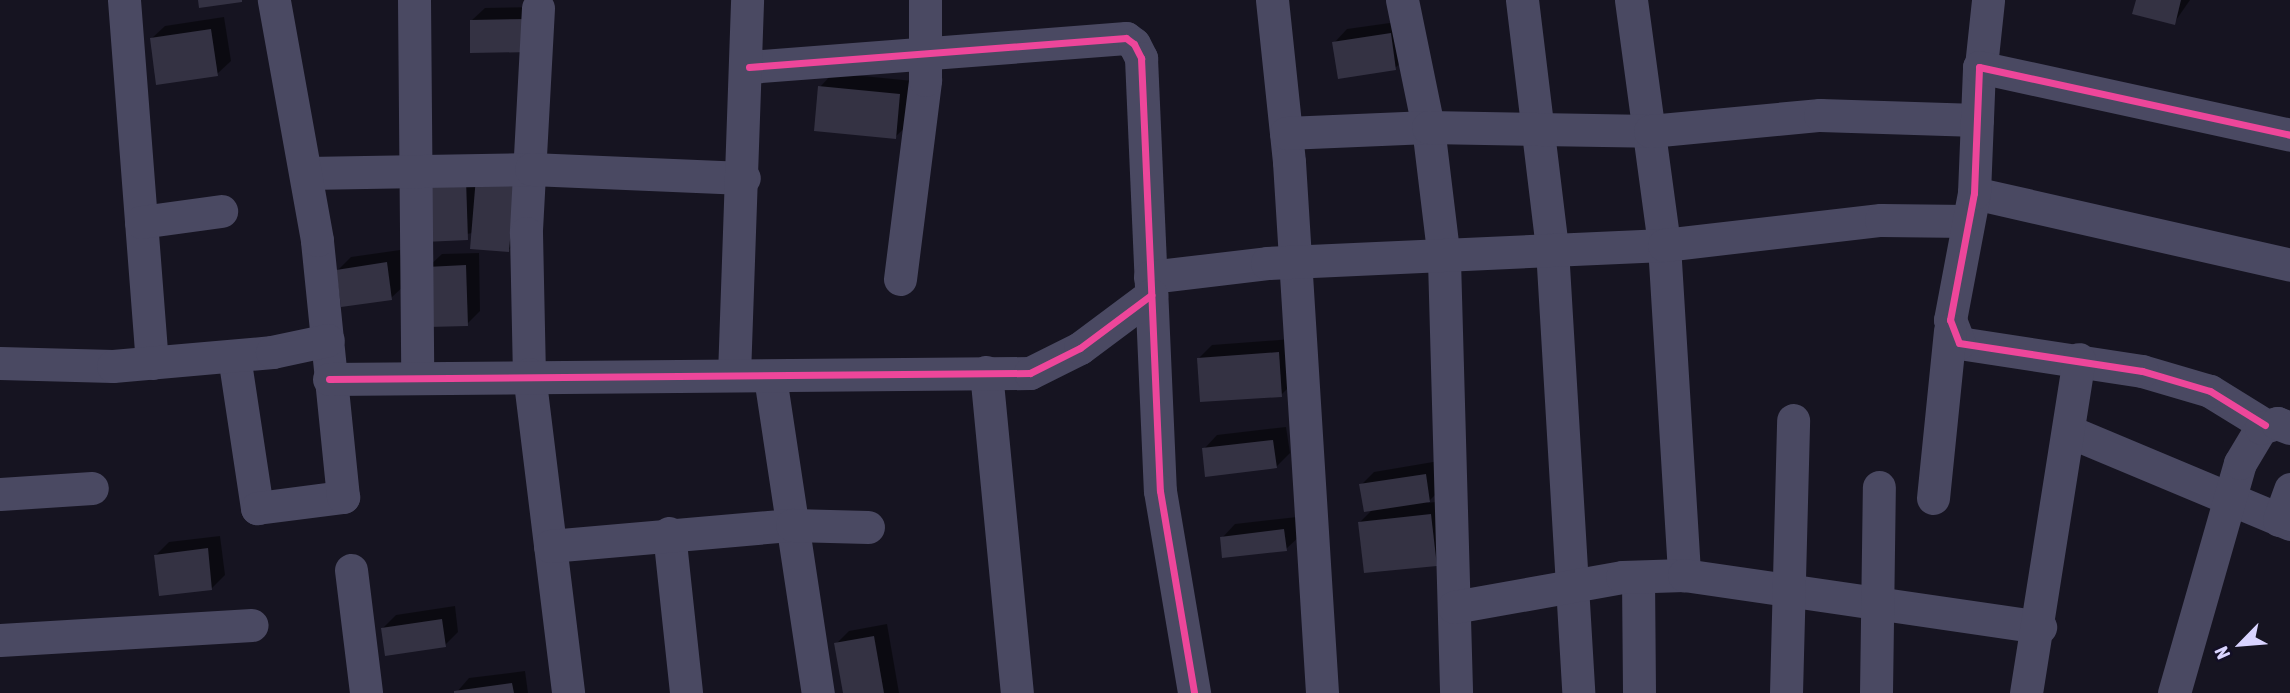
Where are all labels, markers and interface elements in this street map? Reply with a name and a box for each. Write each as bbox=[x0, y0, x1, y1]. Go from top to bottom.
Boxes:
north arrow bbox=[2206, 609, 2276, 679]
text: N bbox=[2210, 643, 2234, 663]

